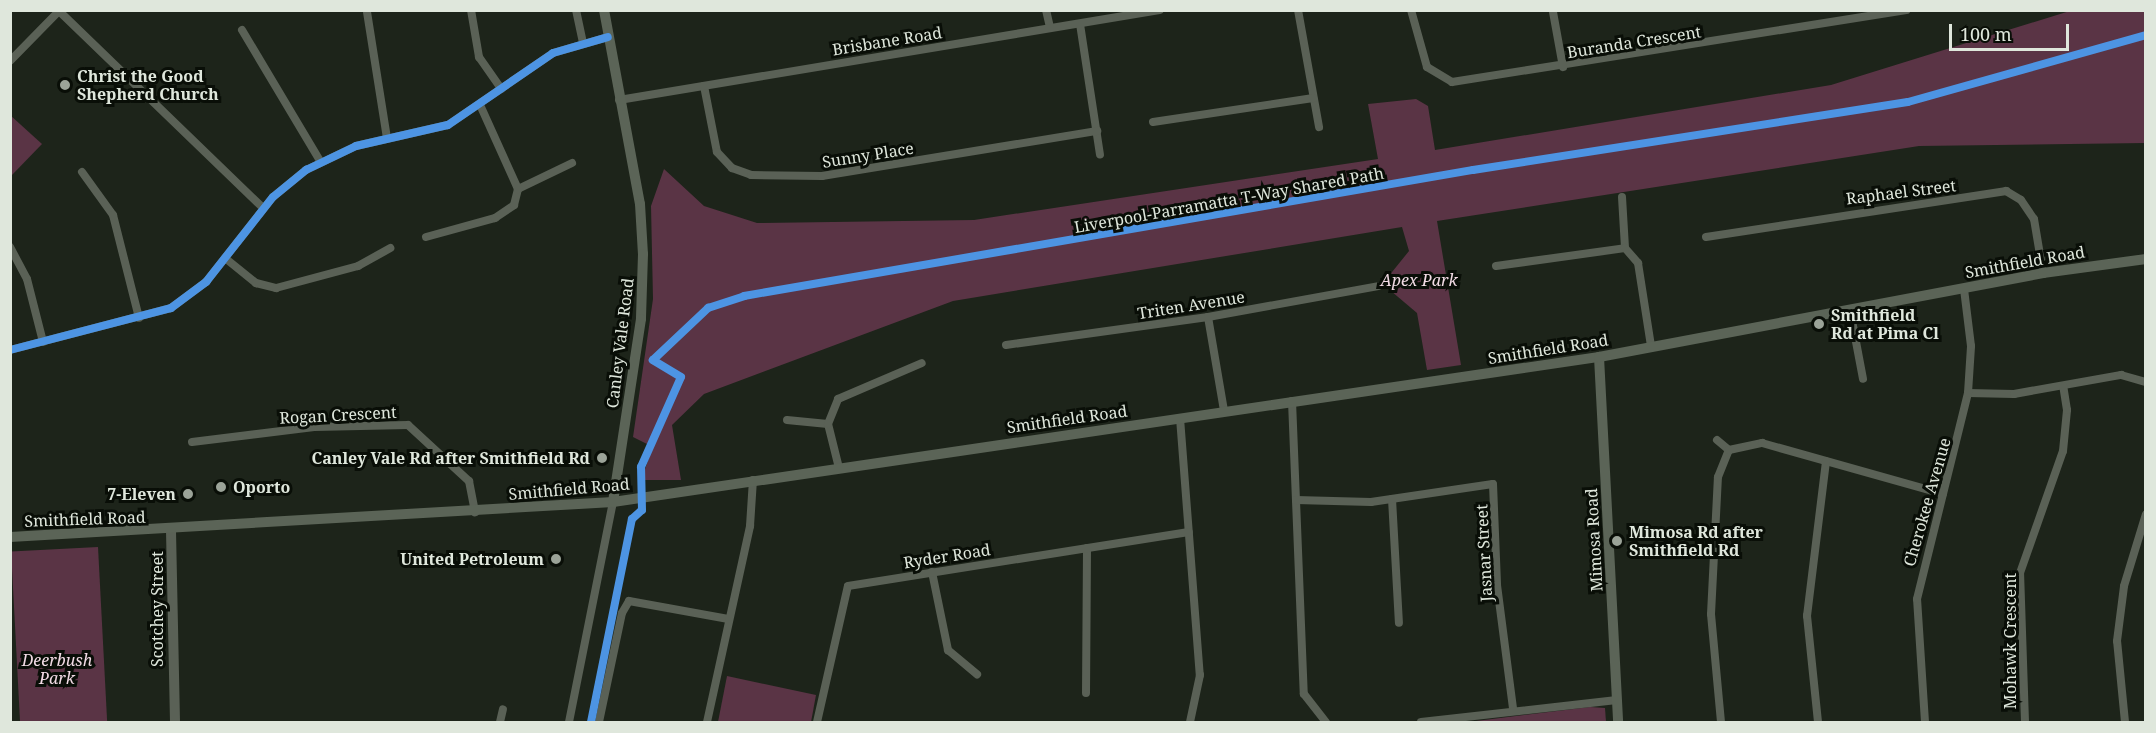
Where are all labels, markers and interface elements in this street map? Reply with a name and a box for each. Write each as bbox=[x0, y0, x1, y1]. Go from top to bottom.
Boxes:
scale bar bbox=[1952, 12, 2072, 50]
street label: Buranda Crescent bbox=[1565, 22, 1703, 62]
text: 100 m bbox=[1960, 22, 2012, 46]
street label: Brisbane Road bbox=[831, 23, 943, 59]
place label: Christ the Good Shepherd Church bbox=[77, 66, 219, 104]
marker: Christ the Good Shepherd Church bbox=[58, 78, 72, 92]
street label: Sunny Place bbox=[821, 138, 915, 172]
street label: Liverpool-Parramatta T-Way Shared Path bbox=[1073, 163, 1385, 237]
street label: Raphael Street bbox=[1845, 176, 1957, 208]
street label: Smithfield Road bbox=[1964, 242, 2086, 282]
park label: Apex Park bbox=[1380, 270, 1458, 290]
street label: Canley Vale Road bbox=[602, 277, 638, 409]
street label: Triten Avenue bbox=[1136, 287, 1246, 323]
place label: Smithfield Rd at Pima Cl bbox=[1831, 305, 1939, 343]
marker: Smithfield Rd at Pima Cl bbox=[1812, 317, 1826, 331]
street label: Smithfield Road bbox=[1487, 330, 1609, 368]
street label: Smithfield Road bbox=[1006, 401, 1128, 437]
street label: Rogan Crescent bbox=[279, 402, 397, 428]
street label: Cherokee Avenue bbox=[1899, 436, 1955, 568]
place label: Canley Vale Rd after Smithfield Rd bbox=[311, 448, 590, 468]
marker: Canley Vale Rd after Smithfield Rd bbox=[595, 451, 609, 465]
street label: Smithfield Road bbox=[508, 474, 630, 504]
place label: Oporto bbox=[233, 477, 290, 497]
marker: Oporto bbox=[214, 480, 228, 494]
place label: 7-Eleven bbox=[107, 484, 176, 504]
marker: 7-Eleven bbox=[181, 487, 195, 501]
street label: Mimosa Road bbox=[1582, 488, 1606, 592]
street label: Jasnar Street bbox=[1472, 504, 1496, 602]
street label: Smithfield Road bbox=[24, 507, 146, 531]
place label: Mimosa Rd after Smithfield Rd bbox=[1629, 522, 1763, 560]
marker: Mimosa Rd after Smithfield Rd bbox=[1610, 534, 1624, 548]
street label: Ryder Road bbox=[902, 540, 992, 572]
place label: United Petroleum bbox=[400, 549, 544, 569]
street label: Scotchey Street bbox=[147, 551, 167, 667]
marker: United Petroleum bbox=[549, 552, 563, 566]
street label: Mohawk Crescent bbox=[2000, 573, 2020, 709]
park label: Deerbush Park bbox=[22, 650, 92, 688]

